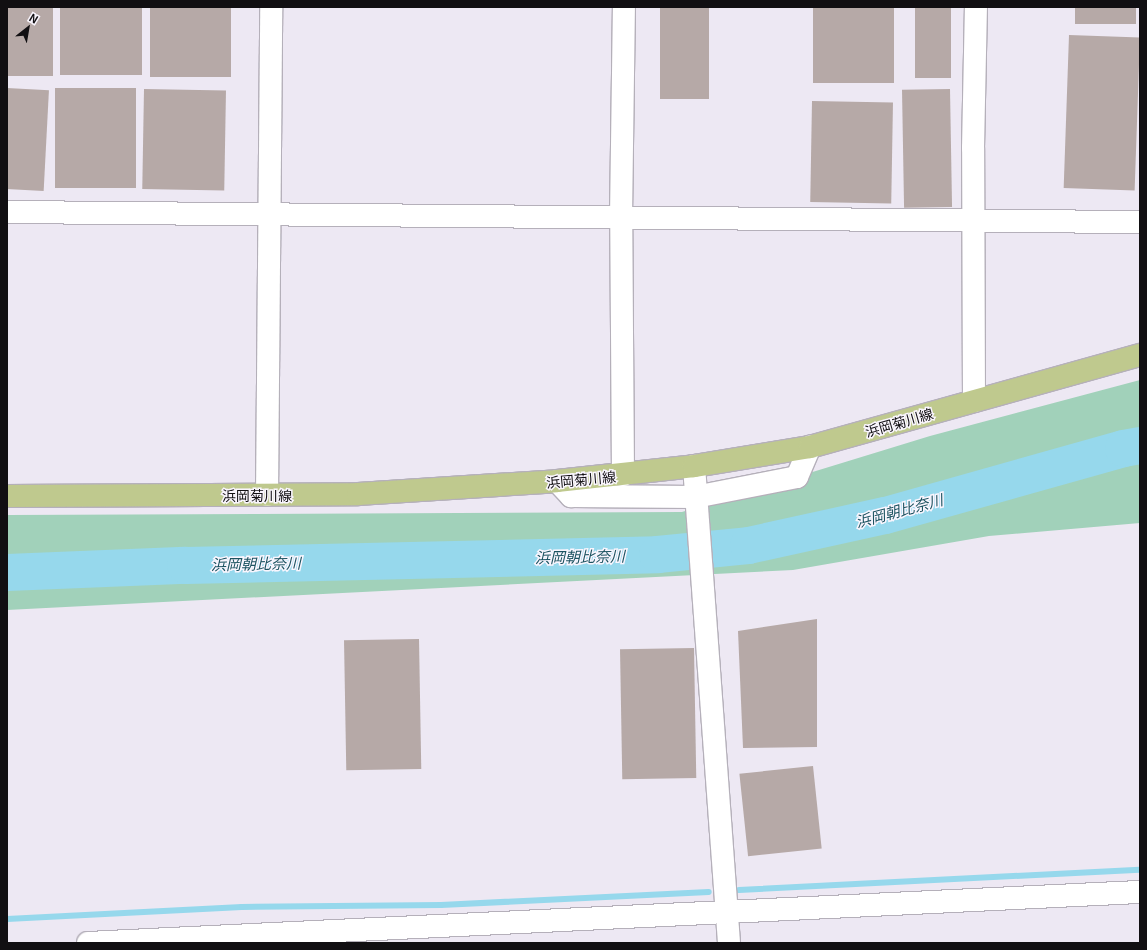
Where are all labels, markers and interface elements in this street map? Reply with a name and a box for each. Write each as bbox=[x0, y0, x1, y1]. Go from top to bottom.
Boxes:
north arrow bbox=[8, 8, 48, 48]
text: N bbox=[27, 9, 42, 27]
street label: 浜岡菊川線 bbox=[863, 404, 935, 440]
street label: 浜岡菊川線 bbox=[545, 468, 617, 490]
street label: 浜岡菊川線 bbox=[222, 487, 292, 503]
water label: 浜岡朝比奈川 bbox=[853, 490, 945, 530]
water label: 浜岡朝比奈川 bbox=[535, 546, 625, 566]
water label: 浜岡朝比奈川 bbox=[211, 553, 301, 573]

